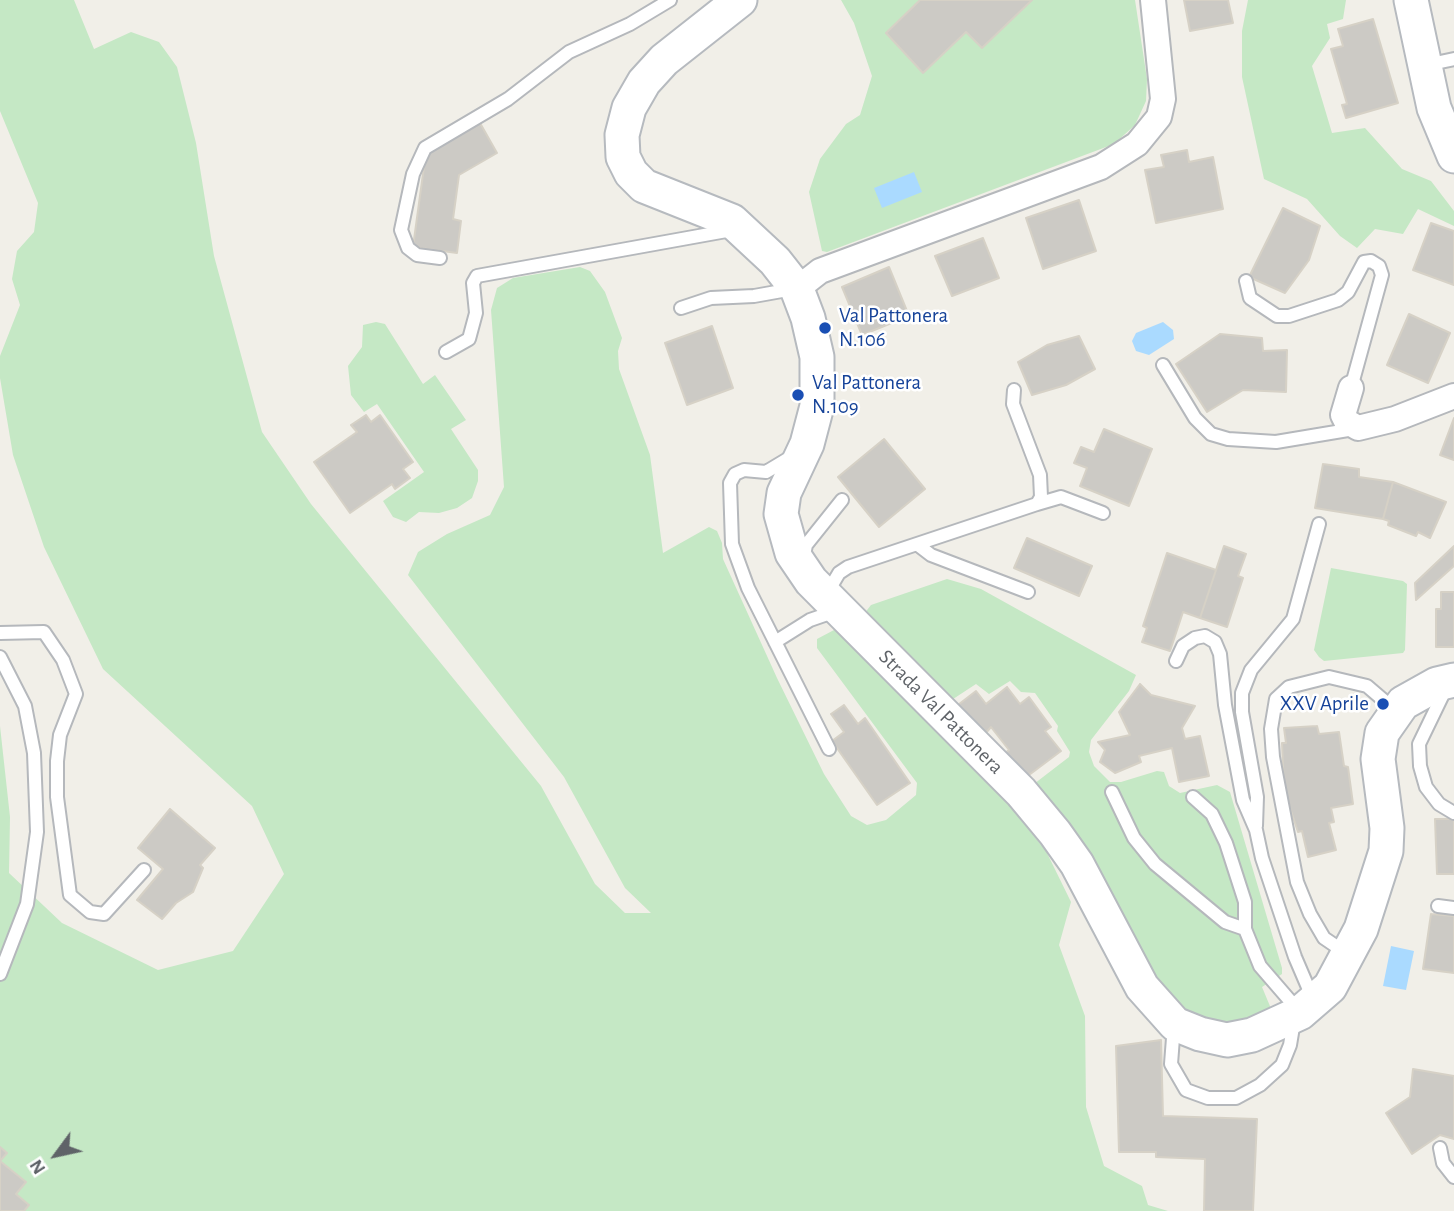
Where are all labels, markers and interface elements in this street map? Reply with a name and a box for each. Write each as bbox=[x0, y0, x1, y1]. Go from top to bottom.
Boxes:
place label: Val Pattonera N.106 bbox=[839, 303, 948, 353]
marker: Val Pattonera N.106 bbox=[817, 320, 833, 336]
place label: Val Pattonera N.109 bbox=[812, 370, 921, 420]
marker: Val Pattonera N.109 bbox=[790, 387, 806, 403]
street label: Strada Val Pattonera bbox=[873, 644, 1009, 780]
place label: XXV Aprile bbox=[1280, 691, 1369, 717]
marker: XXV Aprile bbox=[1375, 696, 1391, 712]
north arrow bbox=[21, 1120, 91, 1190]
text: N bbox=[26, 1156, 50, 1177]

